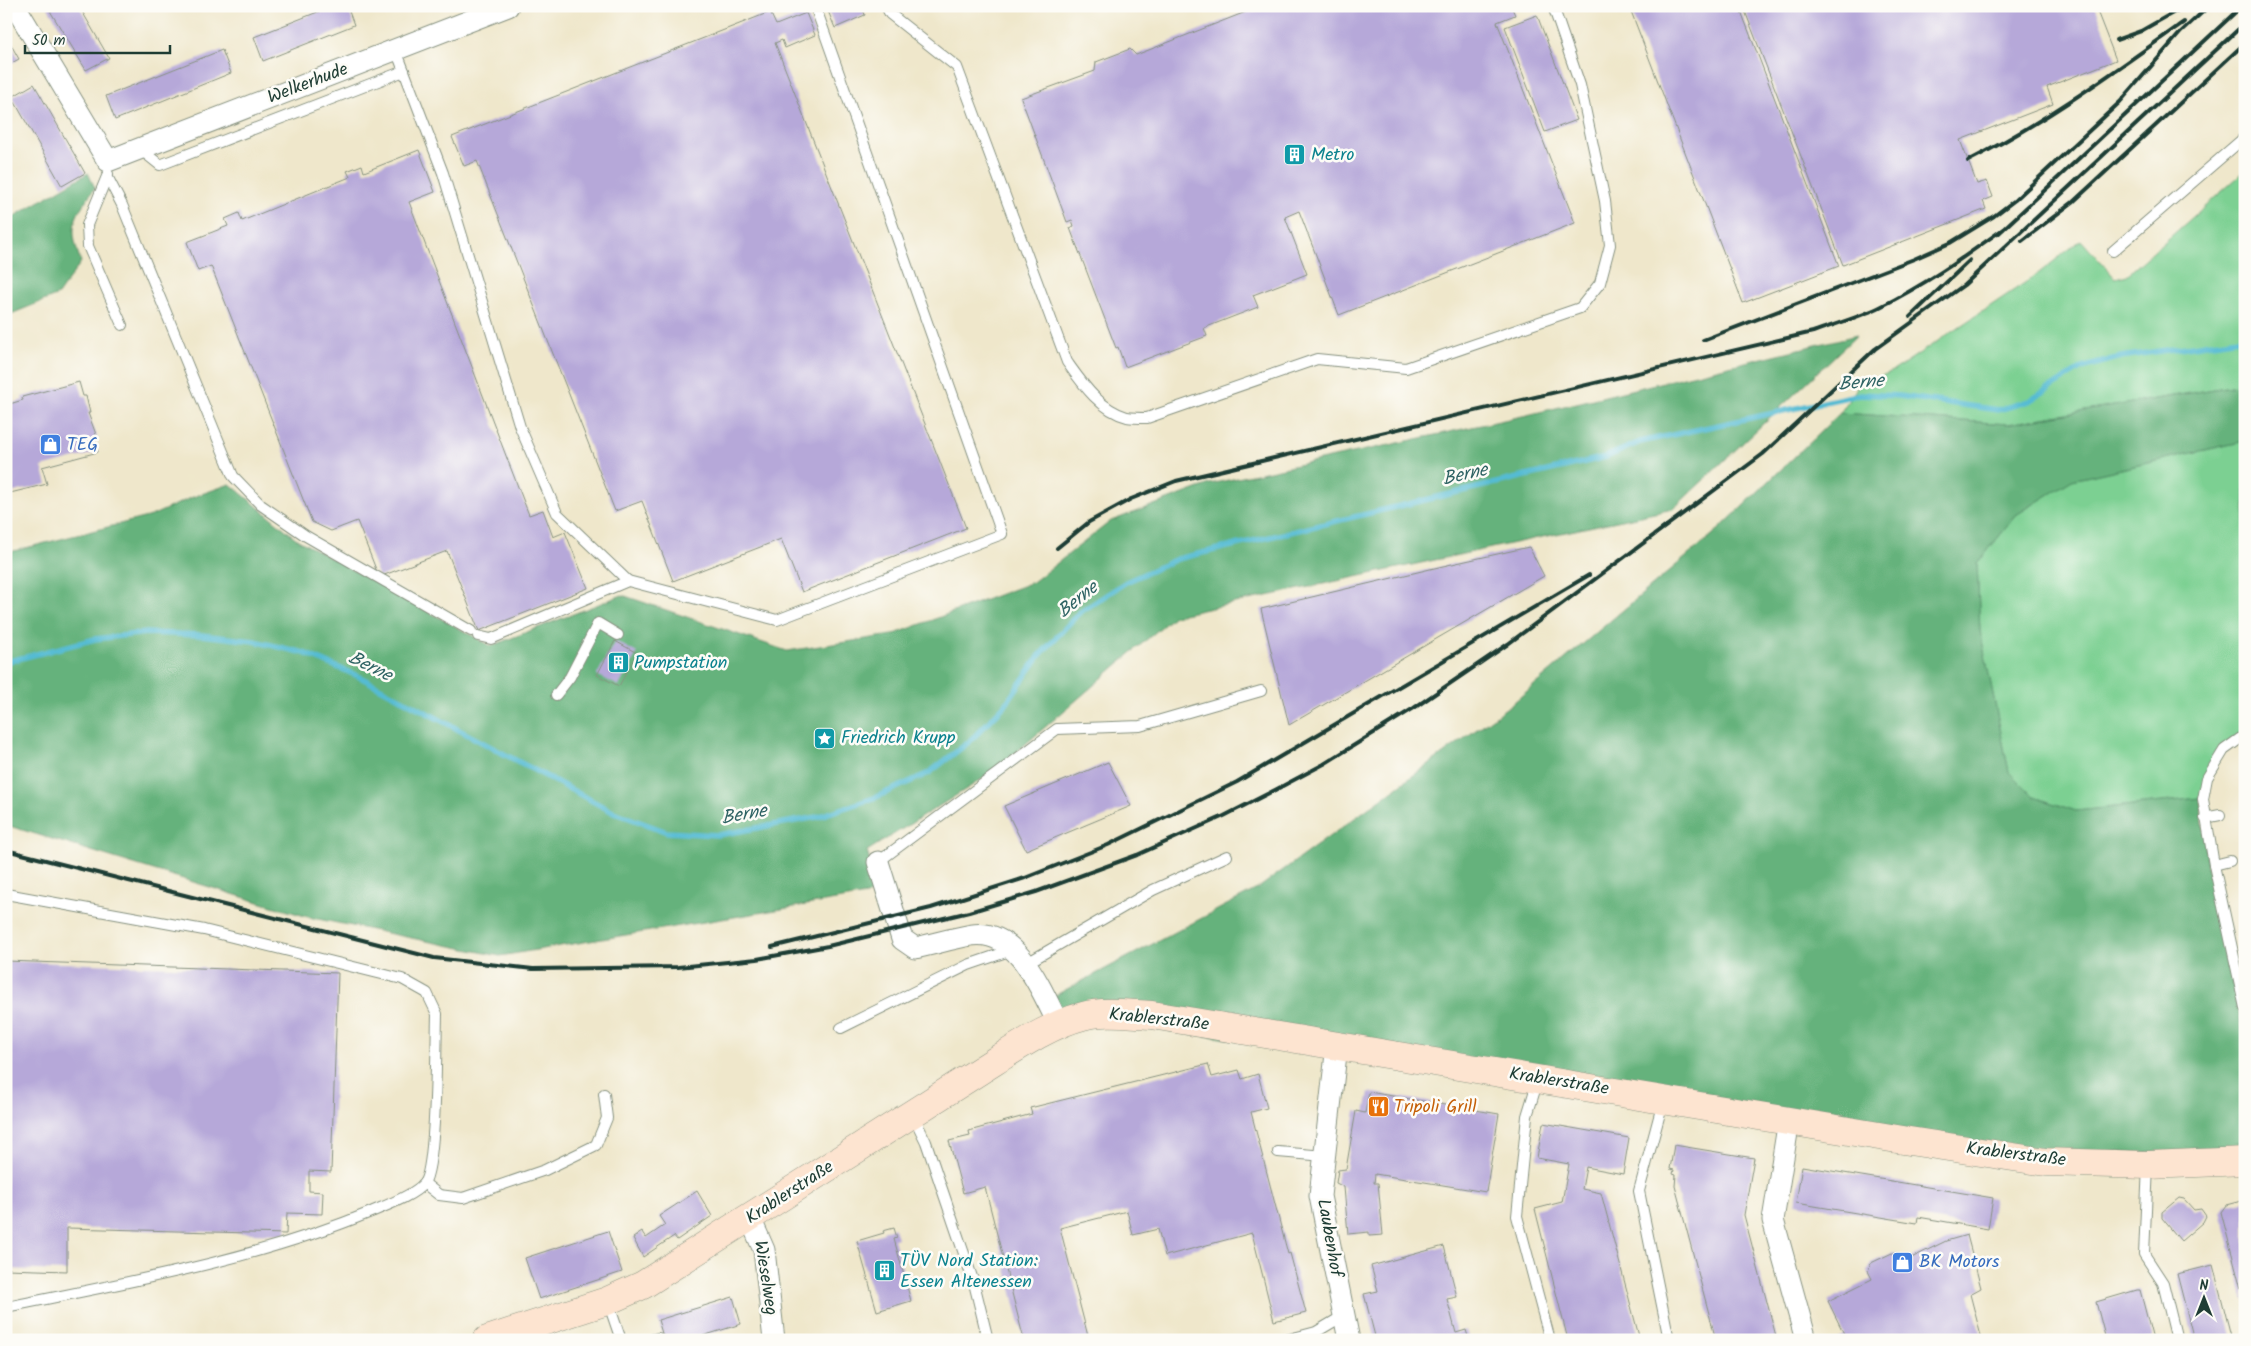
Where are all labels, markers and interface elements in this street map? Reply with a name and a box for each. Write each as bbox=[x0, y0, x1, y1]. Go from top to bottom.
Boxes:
scale bar bbox=[25, 22, 170, 54]
text: 50 m bbox=[32, 29, 66, 53]
street label: Welkerhude bbox=[263, 55, 353, 113]
place label: Metro bbox=[1311, 141, 1354, 170]
building icon: Metro bbox=[1283, 143, 1307, 167]
water label: Berne bbox=[1837, 366, 1887, 400]
place label: TEG bbox=[67, 431, 98, 460]
shop icon: TEG bbox=[39, 433, 63, 457]
water label: Berne bbox=[1439, 455, 1493, 495]
water label: Berne bbox=[1051, 572, 1107, 626]
water label: Berne bbox=[343, 644, 399, 692]
place label: Pumpstation bbox=[634, 649, 727, 678]
building icon: Pumpstation bbox=[606, 651, 630, 675]
place label: Friedrich Krupp bbox=[841, 724, 956, 753]
place icon: Friedrich Krupp bbox=[813, 726, 837, 750]
water label: Berne bbox=[719, 796, 771, 834]
street label: Krablerstraße bbox=[1107, 1000, 1211, 1040]
street label: Krablerstraße bbox=[1507, 1060, 1611, 1104]
place label: Tripoli Grill bbox=[1394, 1093, 1477, 1122]
restaurant icon: Tripoli Grill bbox=[1366, 1095, 1390, 1119]
street label: Krablerstraße bbox=[1964, 1134, 2068, 1176]
street label: Krablerstraße bbox=[740, 1153, 840, 1233]
street label: Laubenhof bbox=[1308, 1197, 1350, 1281]
street label: Wieselweg bbox=[745, 1238, 785, 1318]
place label: TÜV Nord Station: Essen Altenessen bbox=[900, 1247, 1039, 1297]
place label: BK Motors bbox=[1919, 1248, 2000, 1277]
shop icon: BK Motors bbox=[1891, 1250, 1915, 1274]
building icon: TÜV Nord Station: Essen Altenessen bbox=[872, 1259, 896, 1283]
north arrow bbox=[2178, 1274, 2228, 1324]
text: N bbox=[2200, 1275, 2209, 1297]

